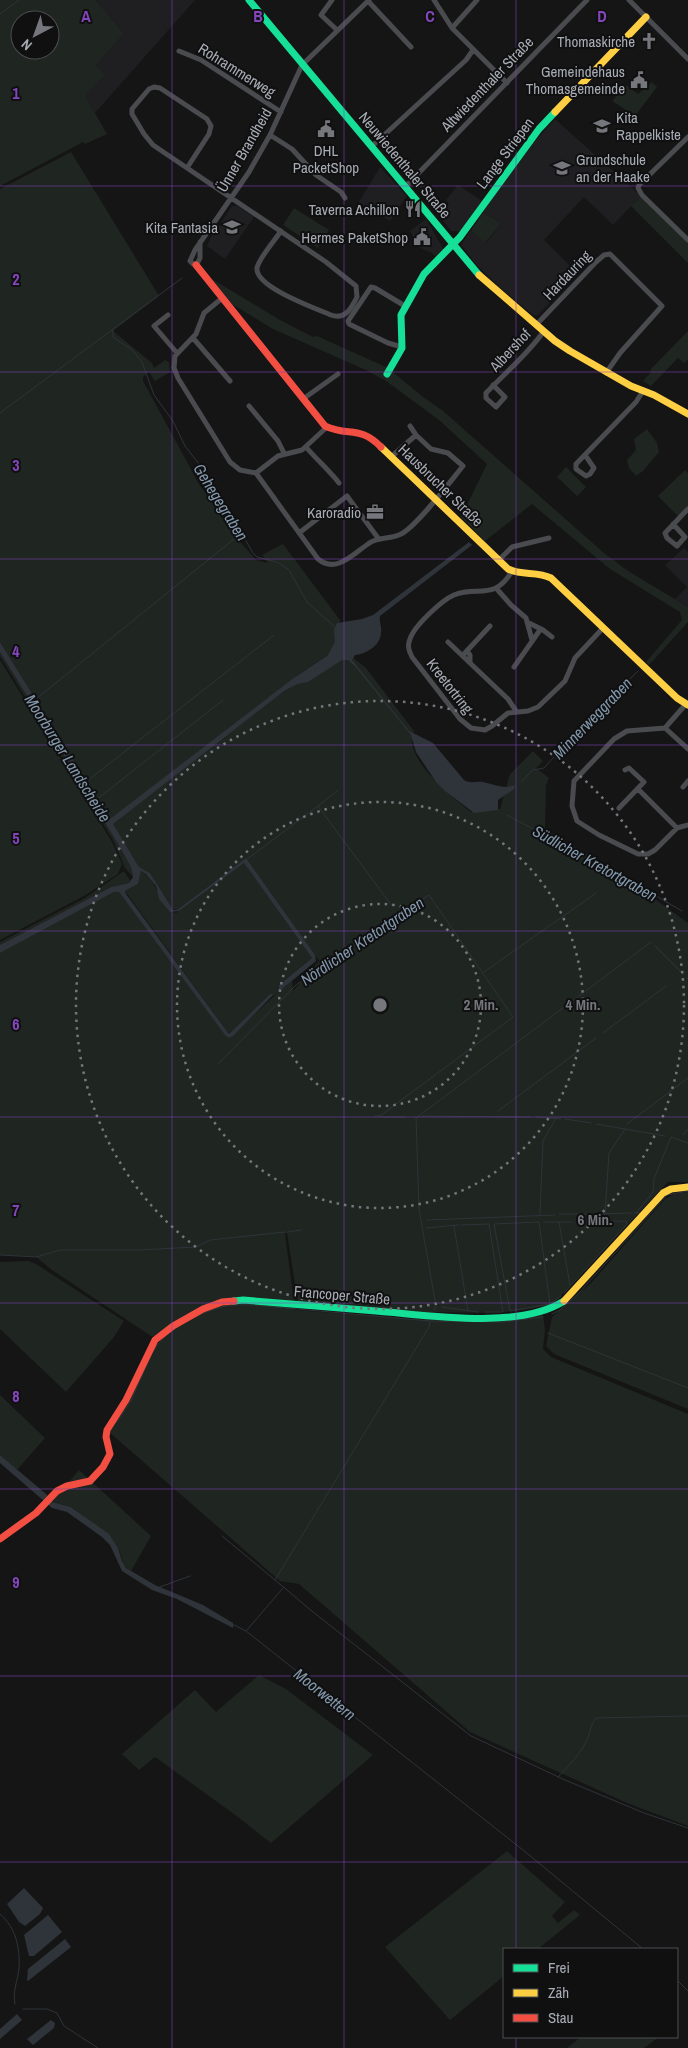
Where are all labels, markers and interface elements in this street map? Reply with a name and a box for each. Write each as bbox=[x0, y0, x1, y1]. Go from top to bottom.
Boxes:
text: A bbox=[81, 5, 91, 27]
text: B bbox=[253, 5, 263, 27]
text: C bbox=[425, 5, 435, 27]
text: D bbox=[597, 5, 607, 27]
north arrow bbox=[10, 10, 60, 60]
place label: Thomaskirche bbox=[557, 31, 635, 52]
church icon: Thomaskirche bbox=[639, 31, 659, 51]
street label: Altwiedenthaler Straße bbox=[435, 32, 538, 137]
text: N bbox=[17, 35, 36, 54]
street label: Rohrammerweg bbox=[194, 38, 280, 102]
place label: Gemeindehaus Thomasgemeinde bbox=[526, 61, 625, 99]
public building icon: Gemeindehaus Thomasgemeinde bbox=[629, 70, 649, 90]
text: 1 bbox=[12, 82, 20, 104]
street label: Ünner Brandheid bbox=[211, 104, 277, 196]
street label: Neuwiedenthaler Straße bbox=[354, 107, 456, 223]
place label: Kita Rappelkiste bbox=[616, 107, 681, 145]
street label: Lange Striepen bbox=[471, 113, 539, 193]
school or university icon: Kita Rappelkiste bbox=[592, 116, 612, 136]
public building icon: DHL PacketShop bbox=[316, 119, 336, 139]
place label: DHL PacketShop bbox=[293, 140, 359, 178]
place label: Grundschule an der Haake bbox=[576, 149, 650, 187]
school or university icon: Grundschule an der Haake bbox=[552, 158, 572, 178]
place label: Taverna Achillon bbox=[309, 199, 399, 220]
restaurant icon: Taverna Achillon bbox=[403, 199, 423, 219]
place label: Kita Fantasia bbox=[145, 217, 218, 238]
school or university icon: Kita Fantasia bbox=[222, 217, 242, 237]
place label: Hermes PaketShop bbox=[301, 227, 408, 248]
public building icon: Hermes PaketShop bbox=[412, 227, 432, 247]
street label: Hardauring bbox=[538, 245, 596, 304]
text: 2 bbox=[12, 268, 20, 290]
street label: Albershof bbox=[484, 323, 536, 377]
street label: Hausbrucher Straße bbox=[394, 439, 488, 531]
text: 3 bbox=[12, 454, 20, 476]
water label: Gehegegraben bbox=[188, 459, 254, 545]
place label: Karoradio bbox=[307, 502, 361, 523]
office icon: Karoradio bbox=[365, 502, 385, 522]
text: 4 bbox=[12, 640, 20, 662]
street label: Kreetortring bbox=[422, 654, 478, 718]
water label: Minnerweggraben bbox=[547, 672, 637, 764]
water label: Moorburger Landscheide bbox=[20, 690, 116, 826]
water label: Südlicher Kretortgraben bbox=[529, 820, 661, 906]
text: 5 bbox=[12, 827, 20, 849]
water label: Nördlicher Kretortgraben bbox=[296, 892, 428, 990]
text: 2 Min. bbox=[464, 994, 498, 1015]
text: 4 Min. bbox=[566, 994, 600, 1015]
centre of rings bbox=[371, 996, 389, 1014]
text: 6 bbox=[12, 1013, 20, 1035]
text: 7 bbox=[12, 1199, 20, 1221]
text: 6 Min. bbox=[578, 1209, 612, 1230]
street label: Francoper Straße bbox=[293, 1280, 391, 1310]
text: 8 bbox=[12, 1385, 20, 1407]
text: 9 bbox=[12, 1571, 20, 1593]
water label: Moorwettern bbox=[289, 1663, 361, 1725]
legend bbox=[503, 1948, 678, 2038]
text: Frei bbox=[548, 1957, 570, 1978]
text: Zäh bbox=[548, 1982, 569, 2003]
text: Stau bbox=[548, 2007, 573, 2028]

